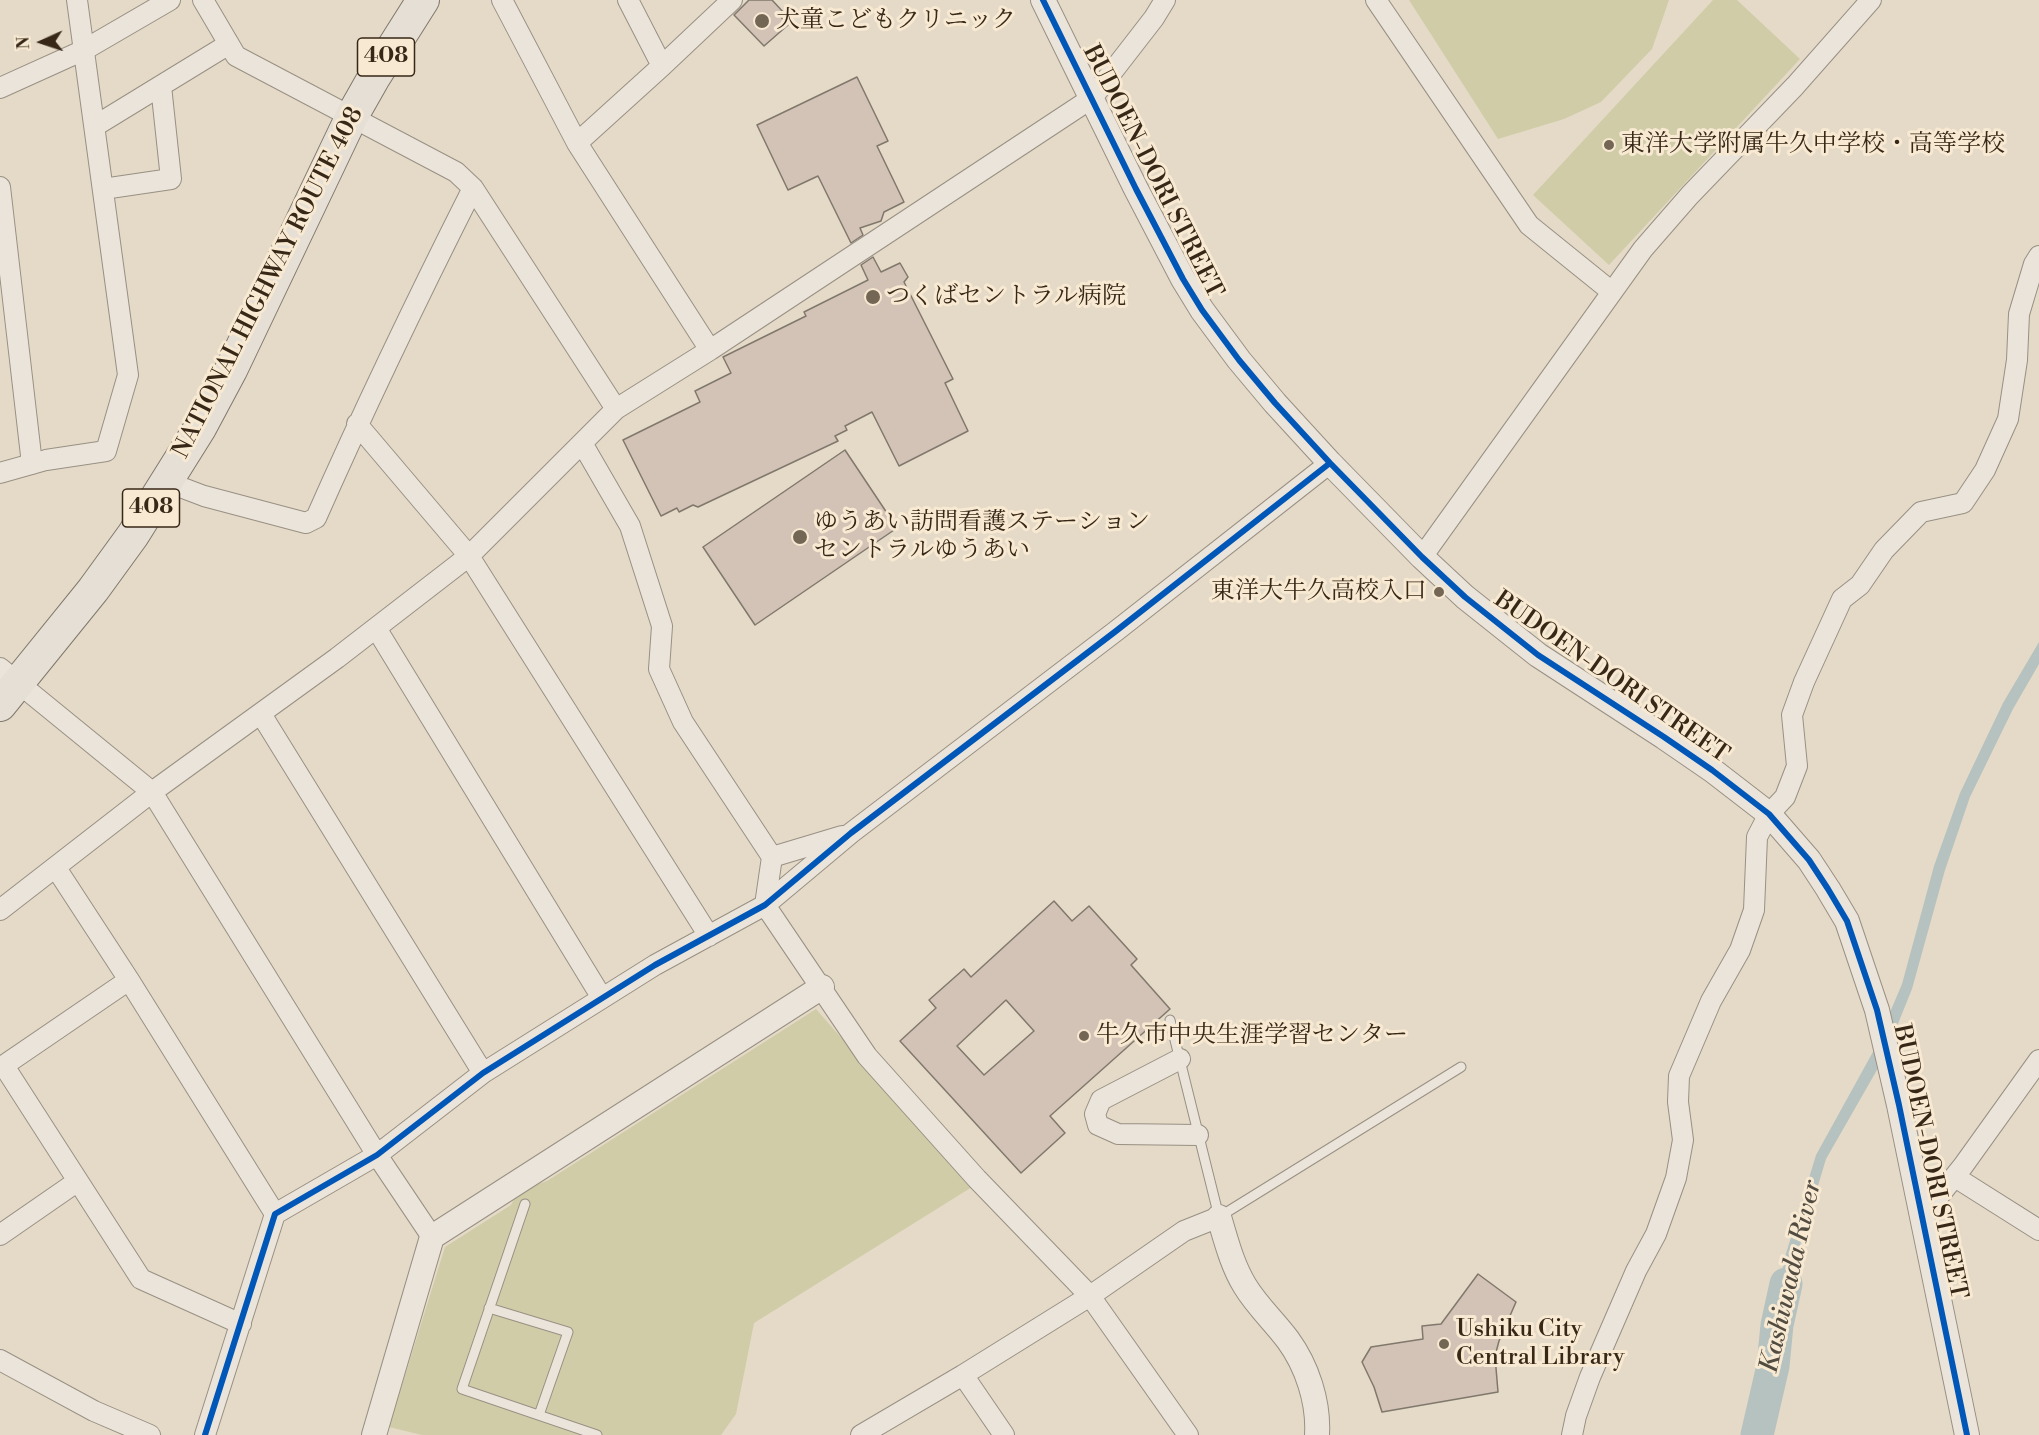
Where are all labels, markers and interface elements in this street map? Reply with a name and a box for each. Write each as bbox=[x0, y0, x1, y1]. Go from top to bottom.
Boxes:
place label: 犬童こどもクリニック bbox=[776, 7, 1016, 35]
north arrow bbox=[12, 12, 72, 72]
marker: 犬童こどもクリニック bbox=[753, 12, 771, 30]
text: N bbox=[14, 36, 34, 50]
road number: 408 bbox=[358, 38, 414, 76]
street label: BUDOEN-DORI STREET bbox=[1076, 41, 1228, 303]
street label: NATIONAL HIGHWAY ROUTE 408 bbox=[168, 102, 370, 464]
place label: 東洋大学附属牛久中学校・高等学校 bbox=[1621, 131, 2005, 159]
marker: 東洋大学附属牛久中学校・高等学校 bbox=[1602, 138, 1616, 152]
place label: つくばセントラル病院 bbox=[886, 283, 1126, 311]
marker: つくばセントラル病院 bbox=[864, 288, 882, 306]
road number: 408 bbox=[122, 489, 180, 527]
place label: ゆうあい訪問看護ステーション セントラルゆうあい bbox=[814, 509, 1150, 565]
marker: ゆうあい訪問看護ステーション セントラルゆうあい bbox=[791, 528, 809, 546]
place label: 東洋大牛久高校入口 bbox=[1211, 578, 1427, 606]
marker: 東洋大牛久高校入口 bbox=[1432, 585, 1446, 599]
street label: BUDOEN-DORI STREET bbox=[1488, 586, 1734, 770]
place label: 牛久市中央生涯学習センター bbox=[1096, 1022, 1408, 1050]
street label: BUDOEN-DORI STREET bbox=[1886, 1022, 1972, 1302]
marker: 牛久市中央生涯学習センター bbox=[1077, 1029, 1091, 1043]
water label: Kashiwada River bbox=[1755, 1178, 1829, 1376]
place label: Ushiku City Central Library bbox=[1456, 1316, 1625, 1372]
marker: Ushiku City Central Library bbox=[1437, 1337, 1451, 1351]

